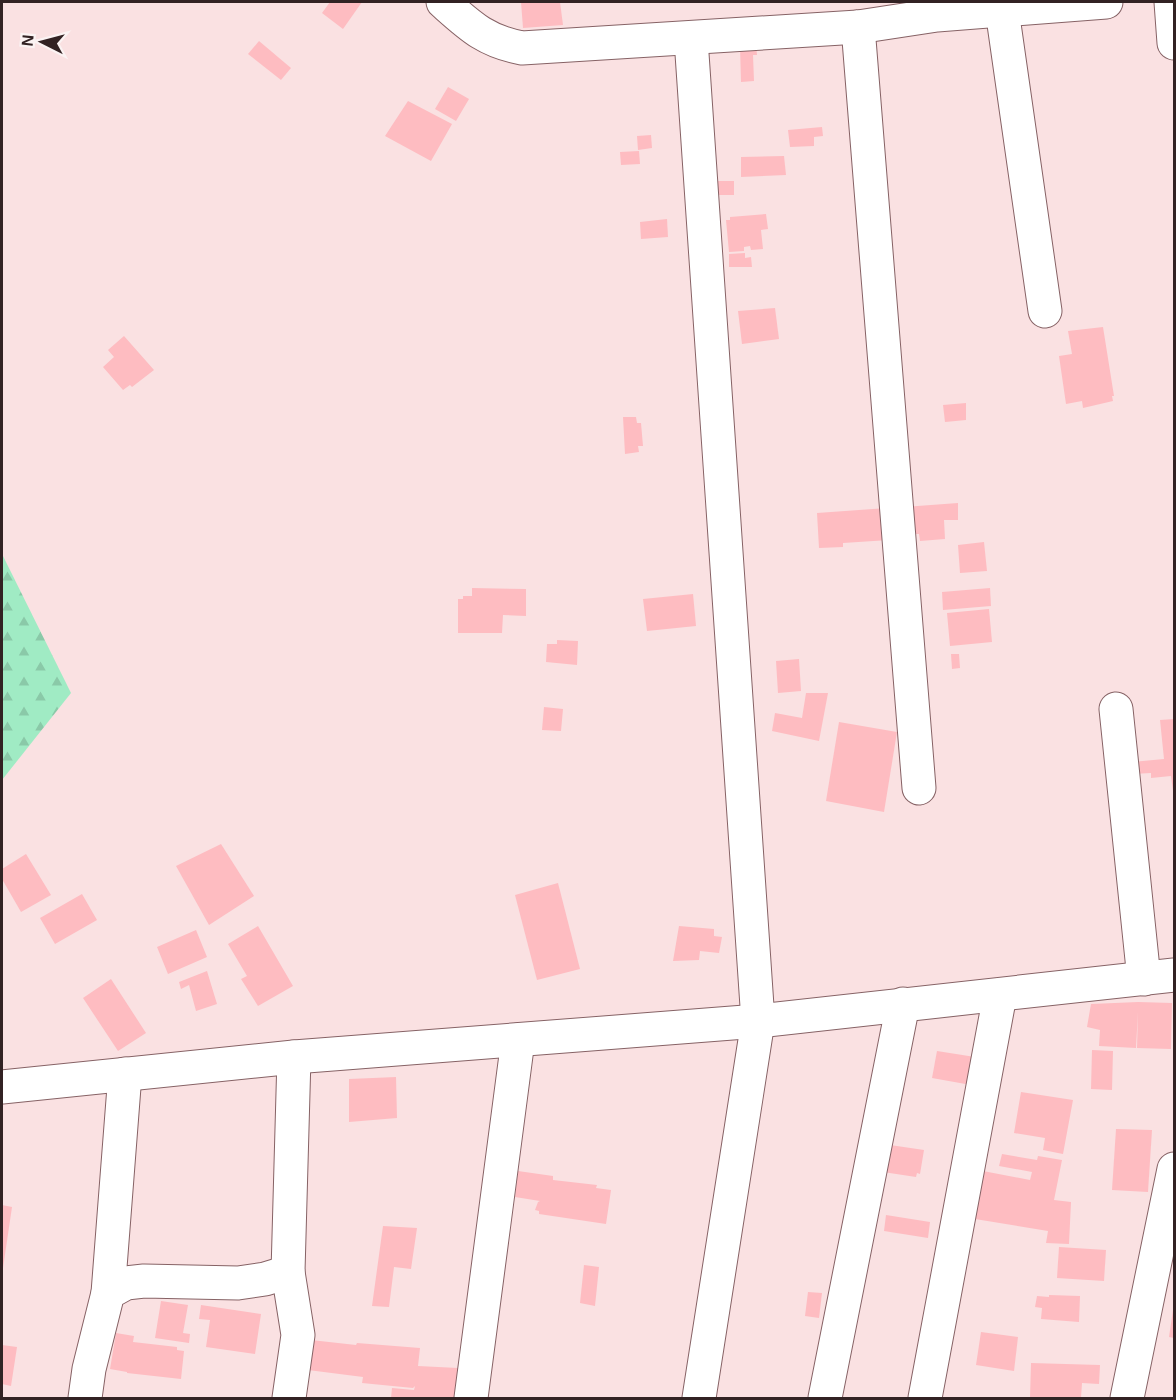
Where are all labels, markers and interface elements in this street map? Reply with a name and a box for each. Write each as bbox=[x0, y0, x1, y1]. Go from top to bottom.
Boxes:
north arrow bbox=[12, 12, 72, 72]
text: N bbox=[19, 34, 37, 47]

